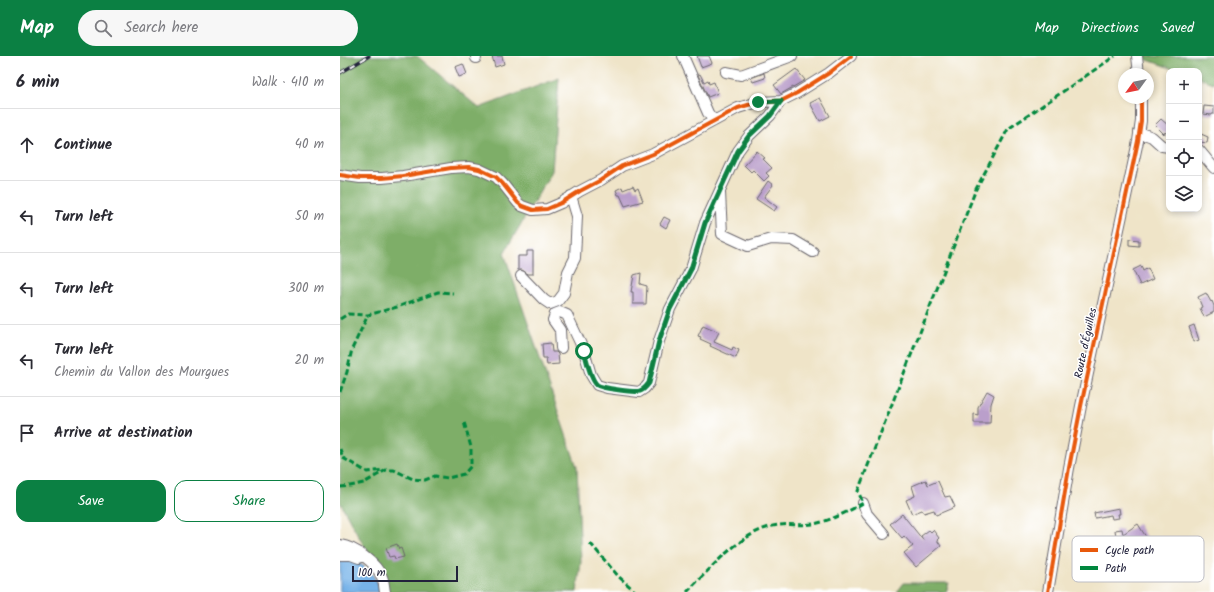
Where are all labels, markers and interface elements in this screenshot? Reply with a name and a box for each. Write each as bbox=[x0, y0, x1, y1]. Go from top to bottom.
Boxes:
search box bbox=[78, 10, 358, 46]
text: Map bbox=[20, 13, 54, 43]
text: Search here bbox=[124, 16, 198, 40]
icon: search bbox=[92, 17, 114, 39]
text: Map bbox=[1034, 17, 1059, 39]
text: Directions bbox=[1081, 17, 1139, 39]
text: Saved bbox=[1161, 17, 1194, 39]
north arrow bbox=[1118, 68, 1154, 104]
map controls bbox=[1166, 68, 1202, 212]
button: + bbox=[1166, 68, 1202, 104]
text: 6 min bbox=[16, 69, 60, 96]
text: Walk · 410 m bbox=[252, 72, 324, 93]
route end bbox=[749, 93, 767, 111]
button: − bbox=[1166, 104, 1202, 140]
text: Continue bbox=[54, 133, 112, 157]
icon: ahead bbox=[16, 134, 38, 156]
text: 40 m bbox=[295, 134, 324, 155]
button: locate bbox=[1166, 140, 1202, 176]
button: layers bbox=[1166, 176, 1202, 212]
text: Turn left bbox=[54, 205, 114, 229]
icon: left bbox=[16, 206, 38, 228]
text: 50 m bbox=[295, 206, 324, 227]
text: Turn left bbox=[54, 277, 114, 301]
icon: left bbox=[16, 278, 38, 300]
text: 300 m bbox=[288, 278, 324, 299]
street label: Route d'Éguilles bbox=[1070, 306, 1102, 380]
text: Turn left bbox=[54, 338, 114, 362]
route start bbox=[575, 342, 593, 360]
icon: left bbox=[16, 350, 38, 372]
text: 20 m bbox=[294, 350, 324, 371]
text: Chemin du Vallon des Mourgues bbox=[54, 362, 229, 383]
text: Arrive at destination bbox=[54, 421, 193, 445]
icon: arrive bbox=[16, 422, 38, 444]
button: Save bbox=[16, 480, 166, 522]
button: Share bbox=[174, 480, 324, 522]
legend bbox=[1072, 536, 1204, 582]
text: Cycle path bbox=[1105, 542, 1154, 560]
text: Path bbox=[1105, 560, 1126, 578]
scale bar bbox=[352, 564, 458, 583]
text: 100 m bbox=[358, 564, 386, 582]

